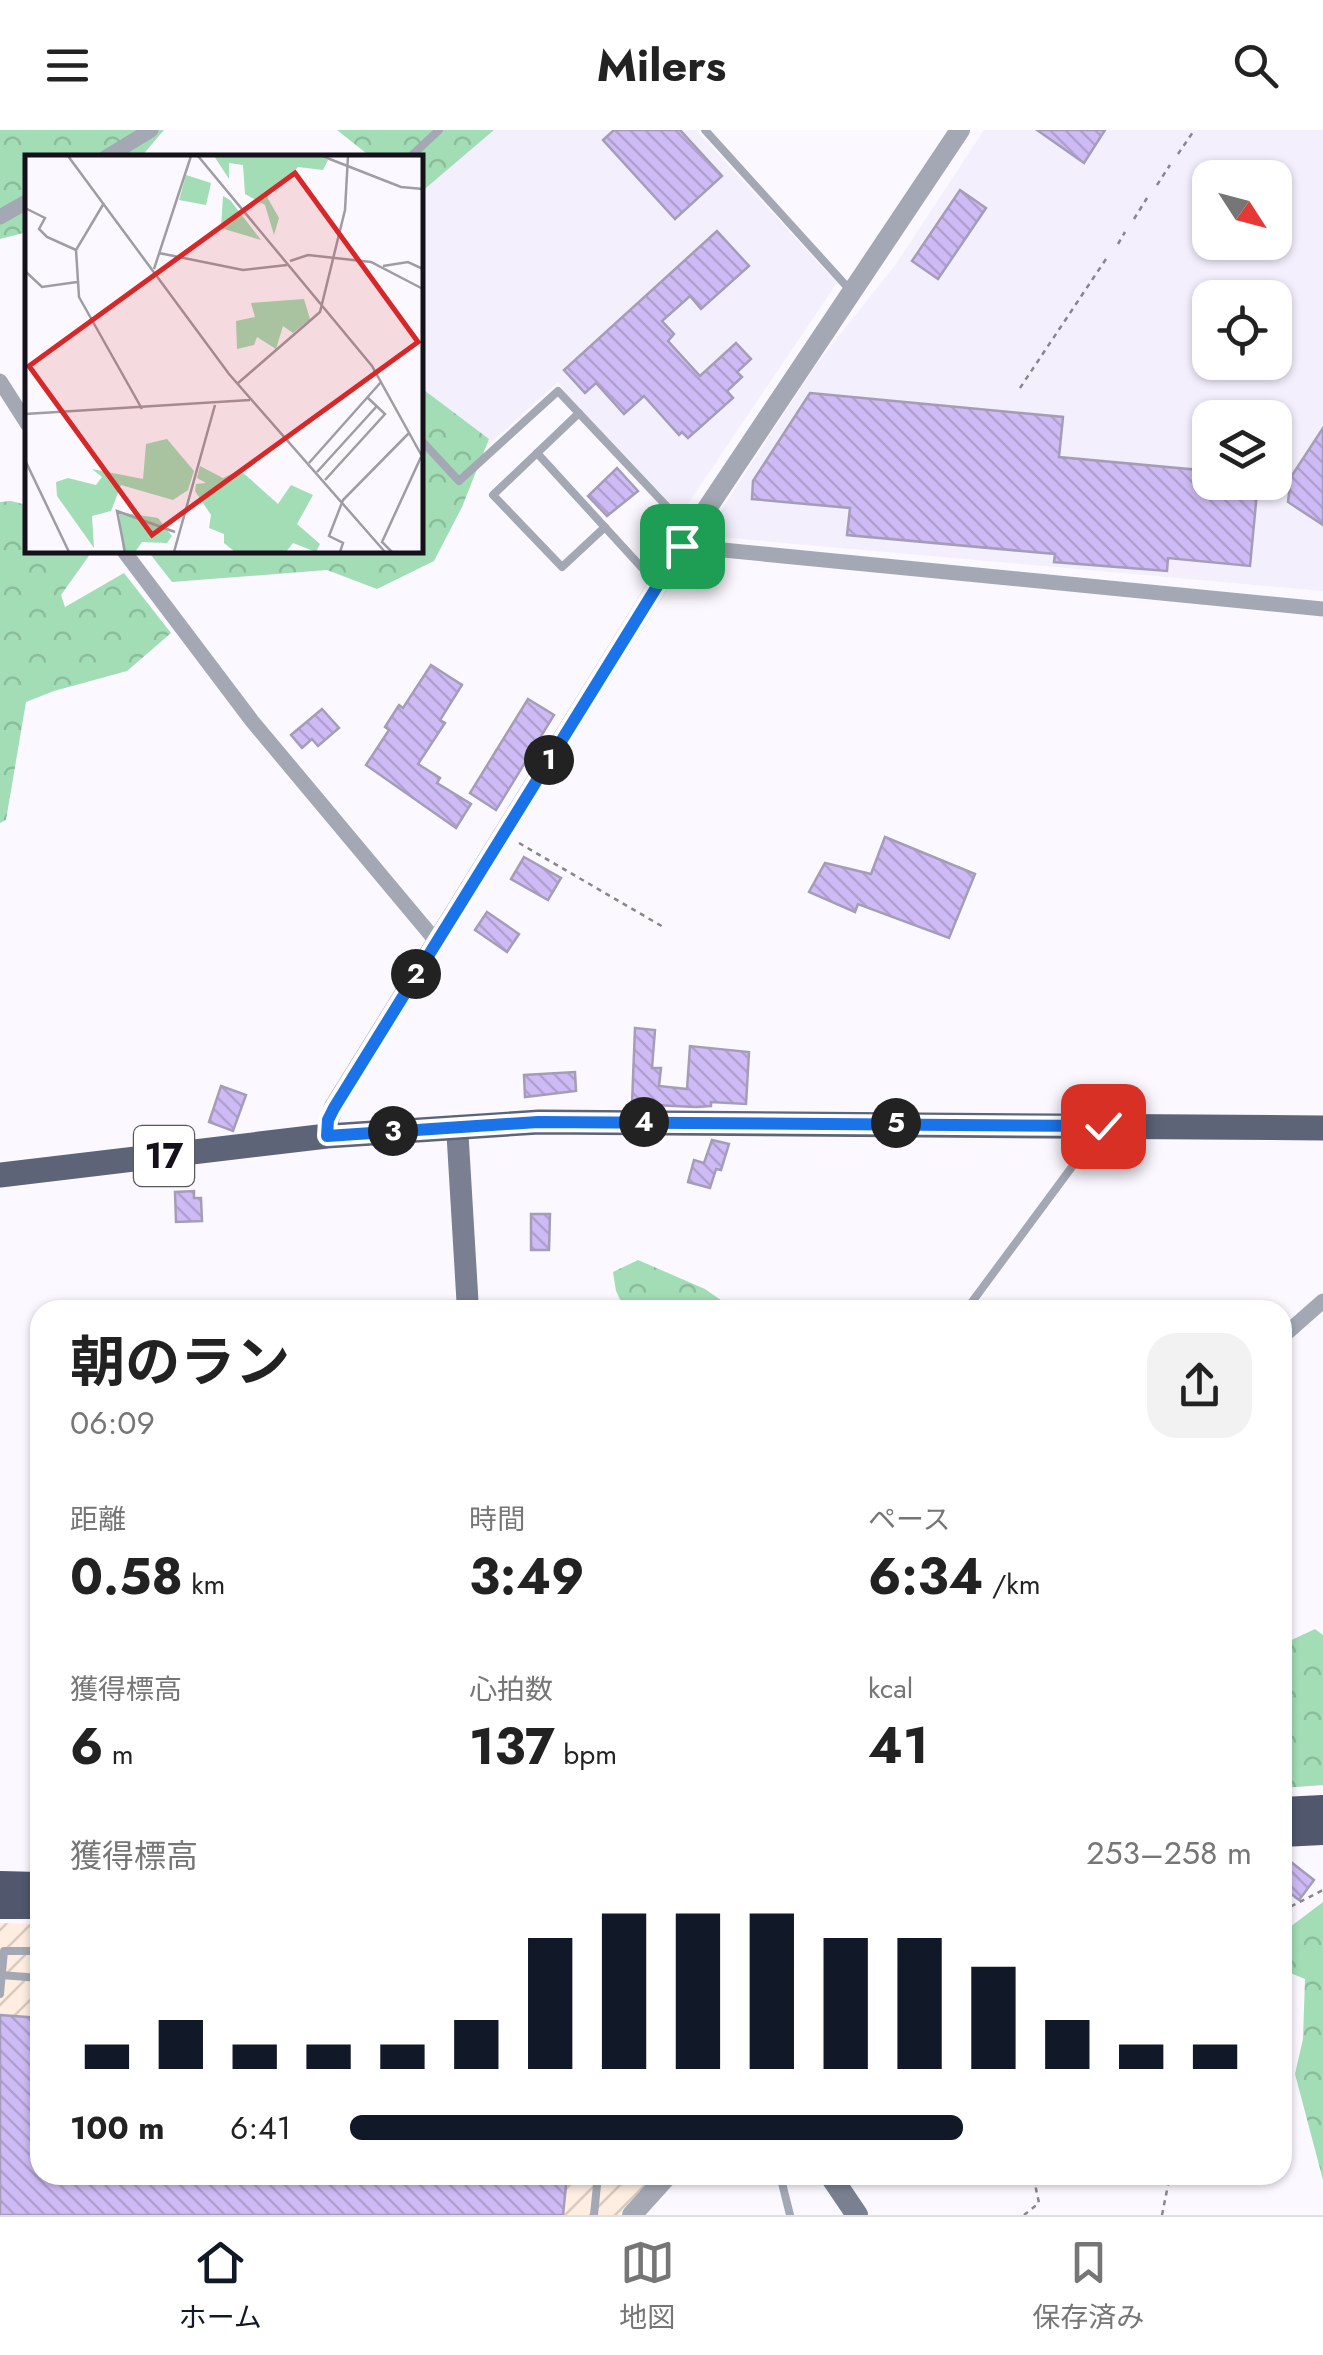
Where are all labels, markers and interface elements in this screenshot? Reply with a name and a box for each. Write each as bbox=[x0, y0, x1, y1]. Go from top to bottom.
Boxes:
text: Milers bbox=[597, 33, 726, 98]
icon: menu bbox=[40, 38, 95, 93]
icon: search bbox=[1228, 38, 1283, 93]
inset map bbox=[25, 155, 422, 552]
north arrow bbox=[1192, 160, 1292, 260]
map controls bbox=[1192, 160, 1292, 500]
button: locate bbox=[1192, 280, 1292, 380]
button: layers bbox=[1192, 400, 1292, 500]
pin bbox=[640, 504, 725, 589]
icon: arrive bbox=[655, 519, 710, 574]
pin: 1 bbox=[524, 735, 574, 785]
text: 1 bbox=[542, 739, 556, 780]
pin: 2 bbox=[391, 949, 441, 999]
text: 2 bbox=[407, 953, 425, 994]
pin bbox=[1061, 1084, 1146, 1169]
pin: 4 bbox=[619, 1097, 669, 1147]
pin: 5 bbox=[871, 1098, 921, 1148]
icon: check bbox=[1076, 1099, 1131, 1154]
text: 4 bbox=[634, 1101, 654, 1142]
text: 5 bbox=[887, 1102, 905, 1143]
pin: 3 bbox=[368, 1106, 418, 1156]
text: 3 bbox=[384, 1110, 402, 1151]
road number: 17 bbox=[134, 1126, 194, 1186]
text: 朝のラン bbox=[70, 1322, 290, 1402]
button: share bbox=[1147, 1333, 1252, 1438]
text: 06:09 bbox=[70, 1400, 155, 1446]
text: 距離 bbox=[70, 1499, 126, 1540]
text: 時間 bbox=[469, 1499, 525, 1540]
text: ペース bbox=[868, 1499, 951, 1540]
text: 0.58 bbox=[70, 1540, 183, 1613]
text: 3:49 bbox=[469, 1540, 585, 1613]
text: 6:34 bbox=[868, 1540, 984, 1613]
text: km bbox=[183, 1564, 225, 1605]
text: /km bbox=[984, 1564, 1040, 1605]
text: kcal bbox=[868, 1668, 913, 1709]
text: 獲得標高 bbox=[70, 1669, 182, 1710]
text: 心拍数 bbox=[469, 1669, 553, 1710]
text: 41 bbox=[868, 1709, 928, 1782]
text: 6 bbox=[70, 1710, 103, 1783]
text: 137 bbox=[469, 1710, 555, 1783]
text: m bbox=[103, 1734, 134, 1775]
text: bpm bbox=[555, 1734, 617, 1775]
text: 253–258 m bbox=[1086, 1830, 1252, 1876]
text: 獲得標高 bbox=[70, 1833, 198, 1879]
text: 100 m bbox=[70, 2105, 165, 2151]
text: 6:41 bbox=[230, 2105, 291, 2151]
tab: ホーム bbox=[179, 2235, 262, 2338]
tab: 地図 bbox=[619, 2235, 675, 2338]
tab: 保存済み bbox=[1032, 2235, 1144, 2338]

